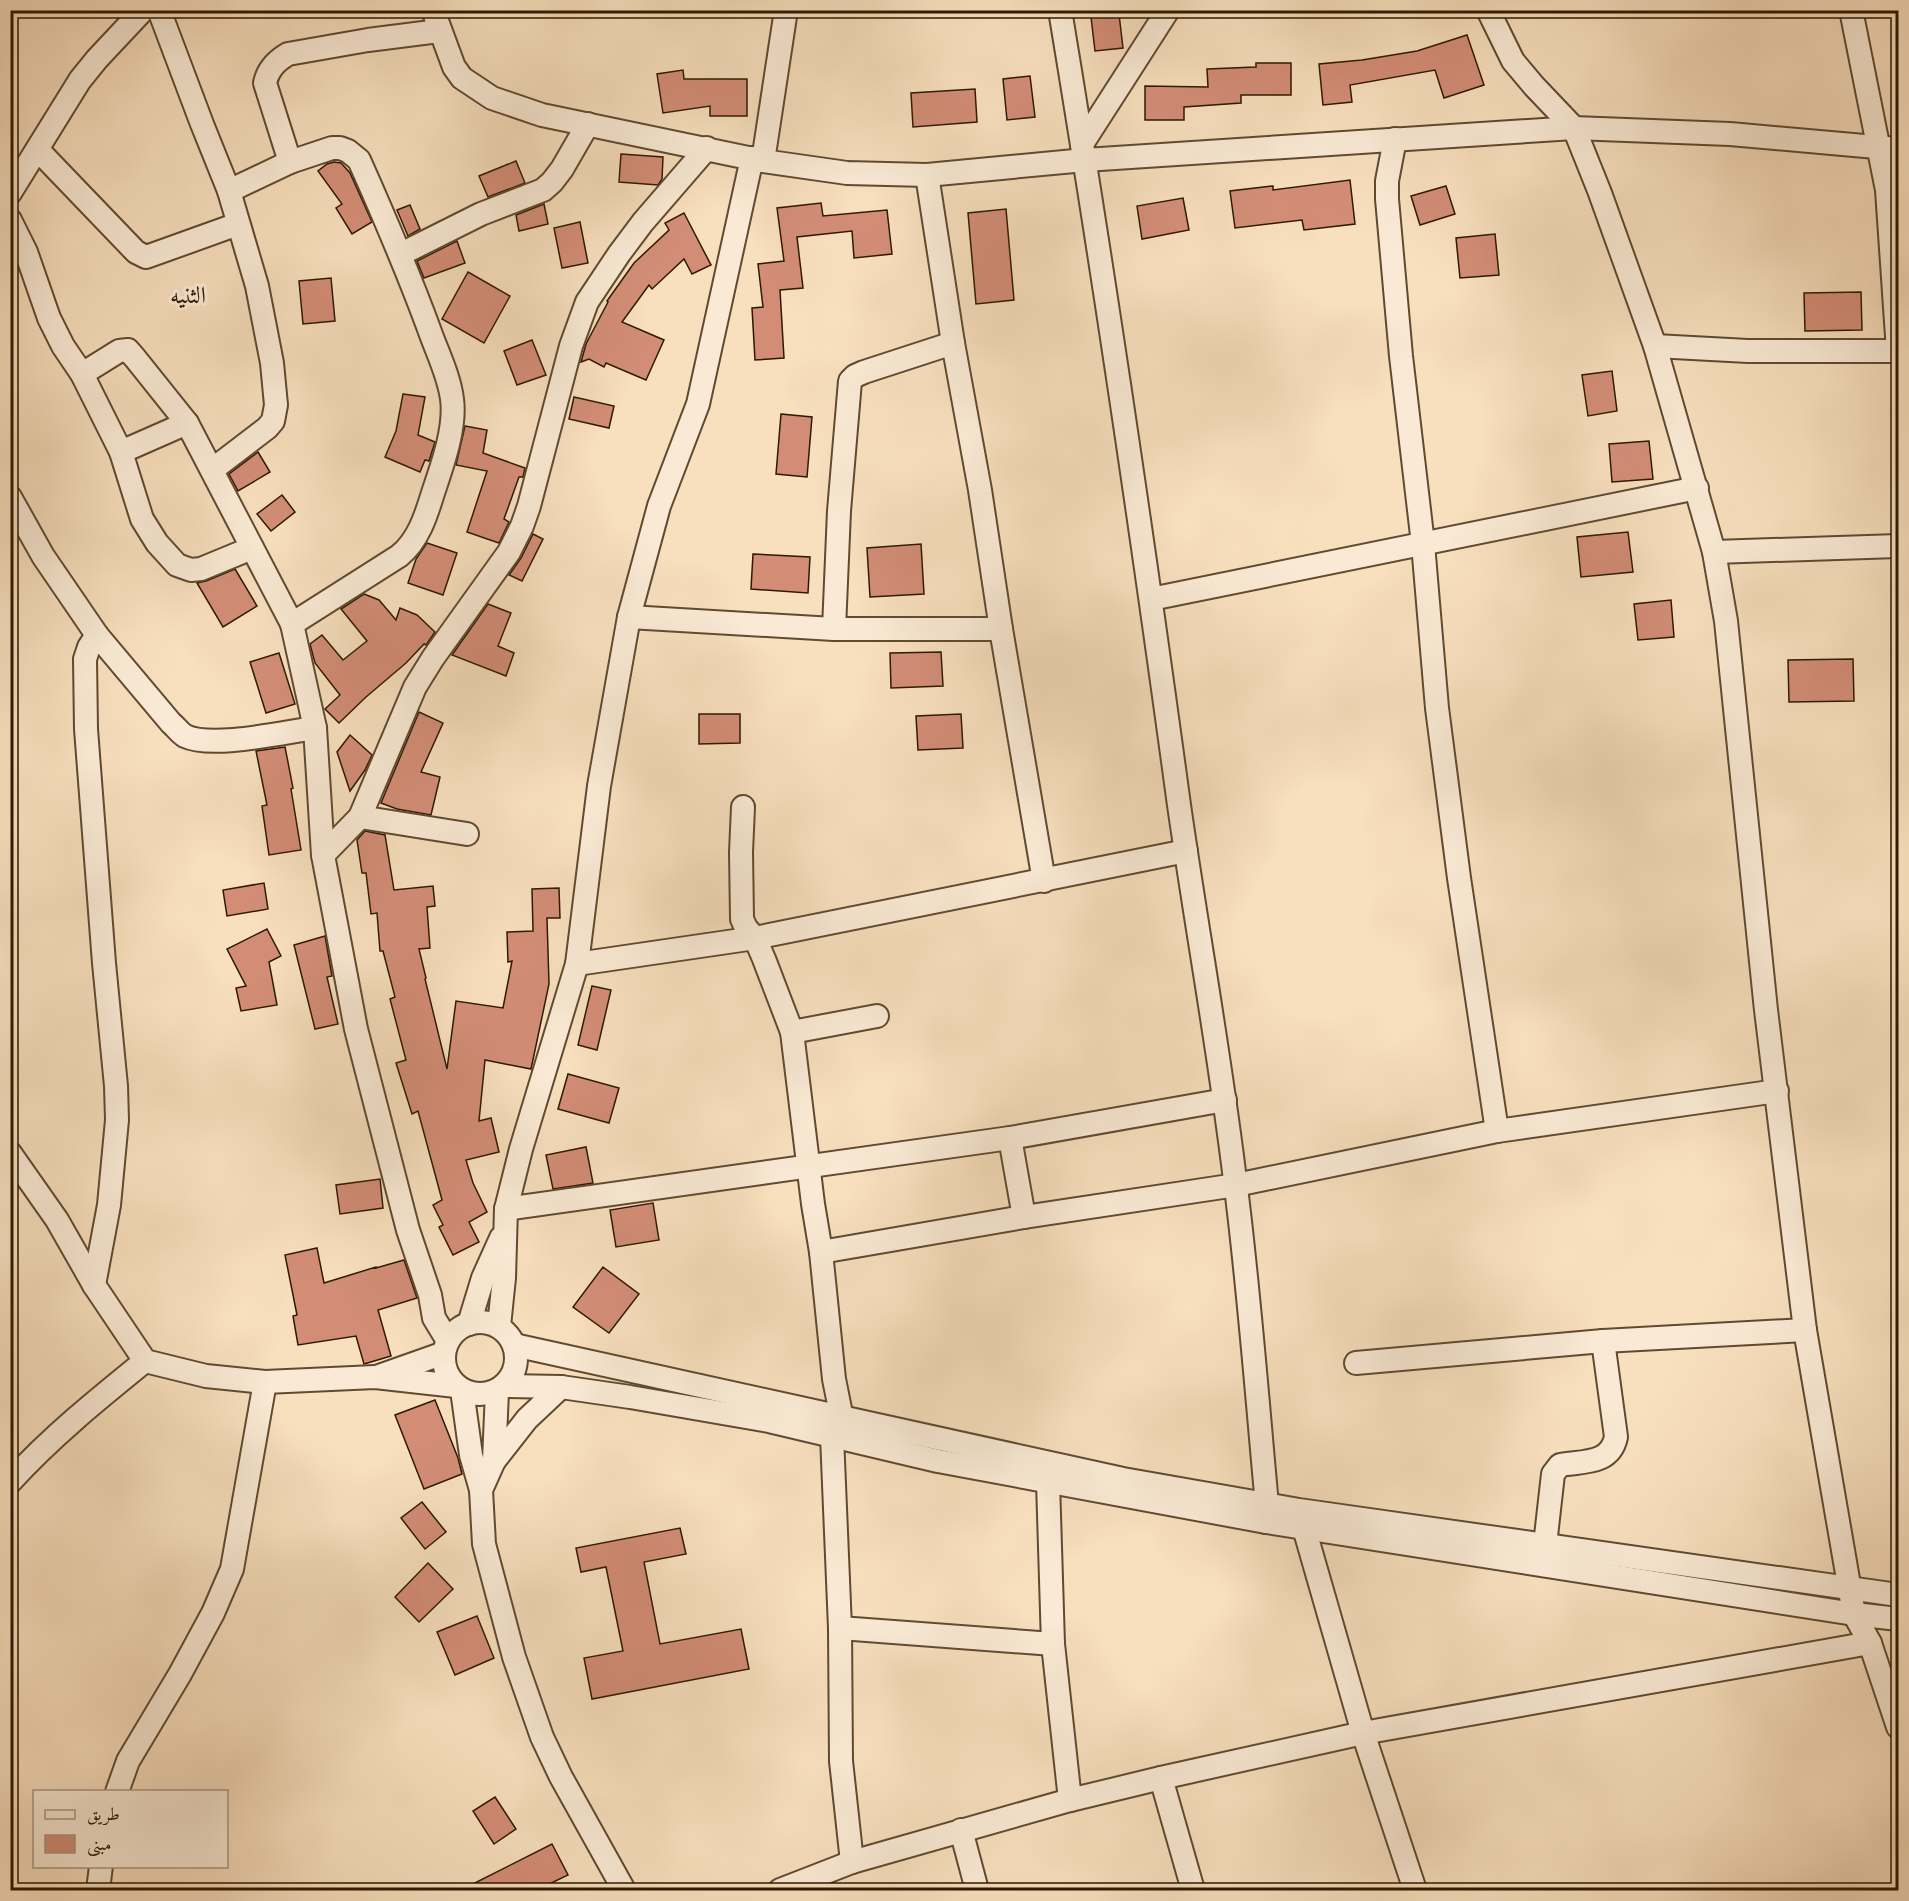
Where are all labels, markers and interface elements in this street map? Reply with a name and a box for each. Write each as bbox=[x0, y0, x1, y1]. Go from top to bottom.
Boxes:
district label: الثنيه bbox=[170, 280, 206, 314]
legend bbox=[33, 1790, 228, 1868]
text: طريق bbox=[87, 1803, 120, 1829]
text: مبنى bbox=[87, 1833, 112, 1859]

